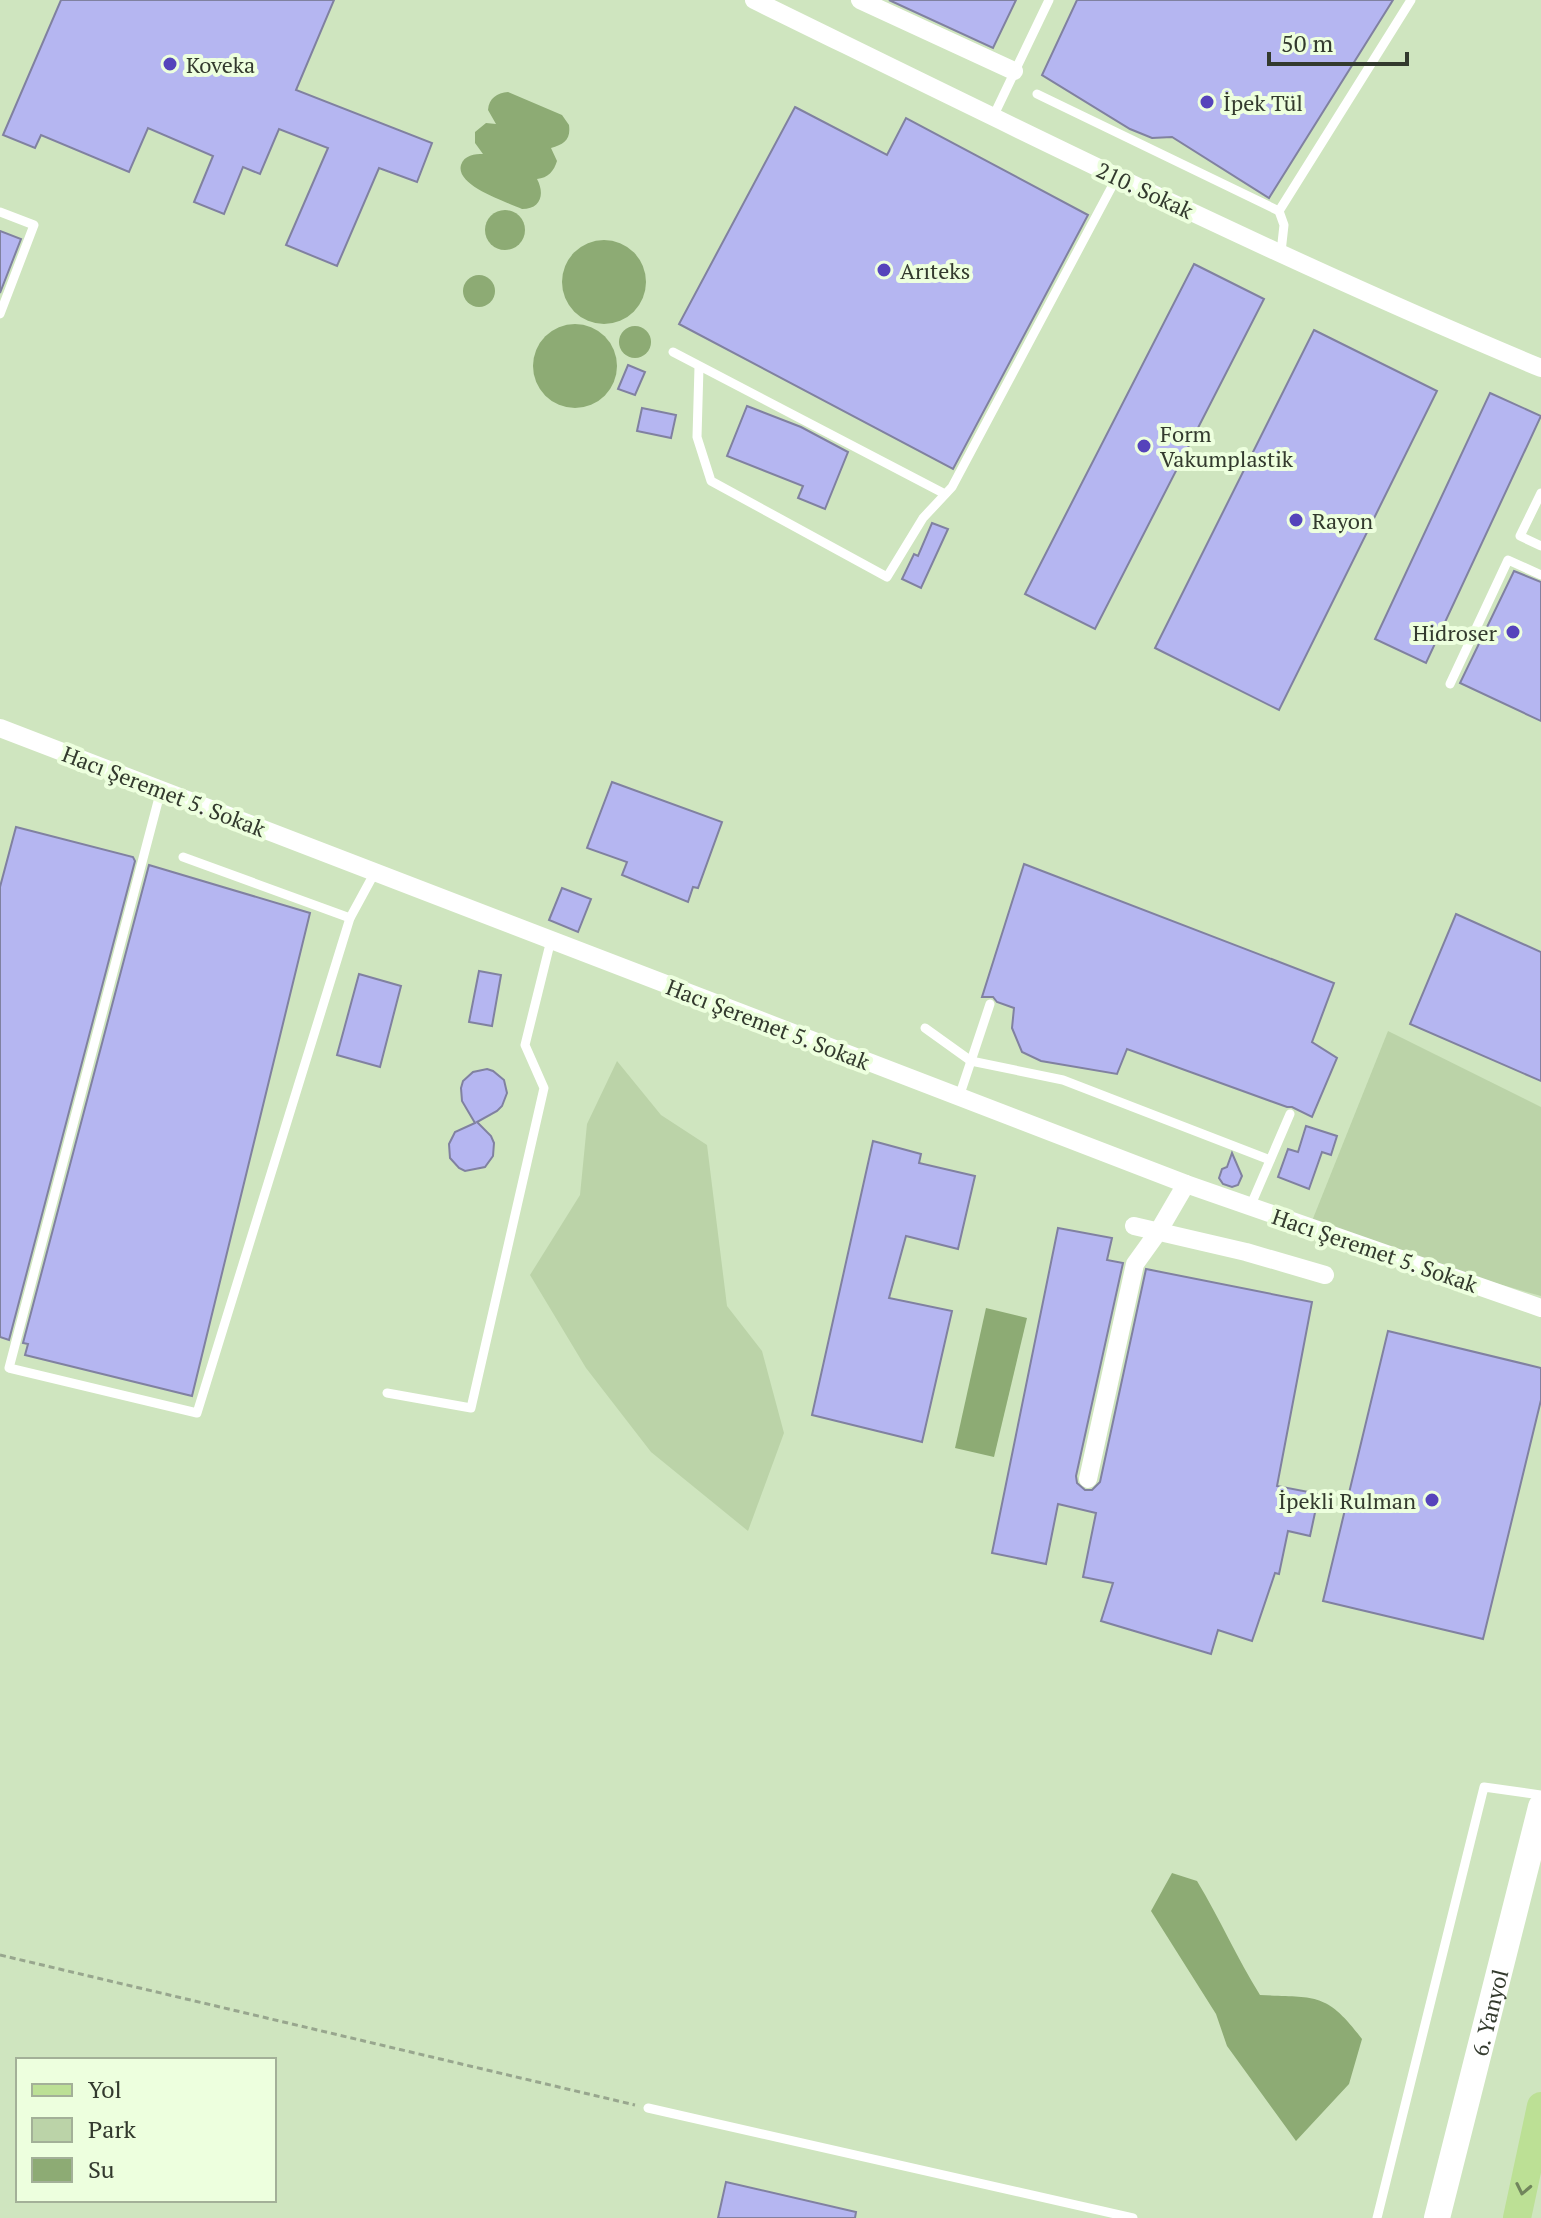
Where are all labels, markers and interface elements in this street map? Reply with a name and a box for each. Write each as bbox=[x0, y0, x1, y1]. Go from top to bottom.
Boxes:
scale bar bbox=[1269, 16, 1407, 66]
text: 50 m bbox=[1281, 27, 1333, 59]
place label: Koveka bbox=[186, 50, 255, 79]
marker: Koveka bbox=[161, 55, 179, 73]
place label: İpek Tül bbox=[1223, 88, 1303, 117]
marker: İpek Tül bbox=[1198, 93, 1216, 111]
street label: 210. Sokak bbox=[1092, 155, 1199, 225]
place label: Arıteks bbox=[900, 256, 970, 285]
marker: Arıteks bbox=[875, 261, 893, 279]
place label: Form Vakumplastik bbox=[1160, 419, 1294, 473]
marker: Form Vakumplastik bbox=[1135, 437, 1153, 455]
place label: Rayon bbox=[1312, 506, 1373, 535]
marker: Rayon bbox=[1287, 511, 1305, 529]
place label: Hidroser bbox=[1412, 618, 1498, 647]
marker: Hidroser bbox=[1504, 623, 1522, 641]
street label: Hacı Şeremet 5. Sokak bbox=[58, 739, 270, 843]
street label: Hacı Şeremet 5. Sokak bbox=[662, 972, 874, 1076]
street label: Hacı Şeremet 5. Sokak bbox=[1268, 1201, 1482, 1299]
place label: İpekli Rulman bbox=[1278, 1486, 1416, 1515]
marker: İpekli Rulman bbox=[1423, 1491, 1441, 1509]
street label: 6. Yanyol bbox=[1464, 1966, 1514, 2059]
legend bbox=[16, 2058, 276, 2202]
text: Yol bbox=[88, 2073, 122, 2105]
text: Park bbox=[88, 2113, 137, 2145]
text: Su bbox=[88, 2153, 115, 2185]
one-way arrow bbox=[1515, 2182, 1532, 2196]

